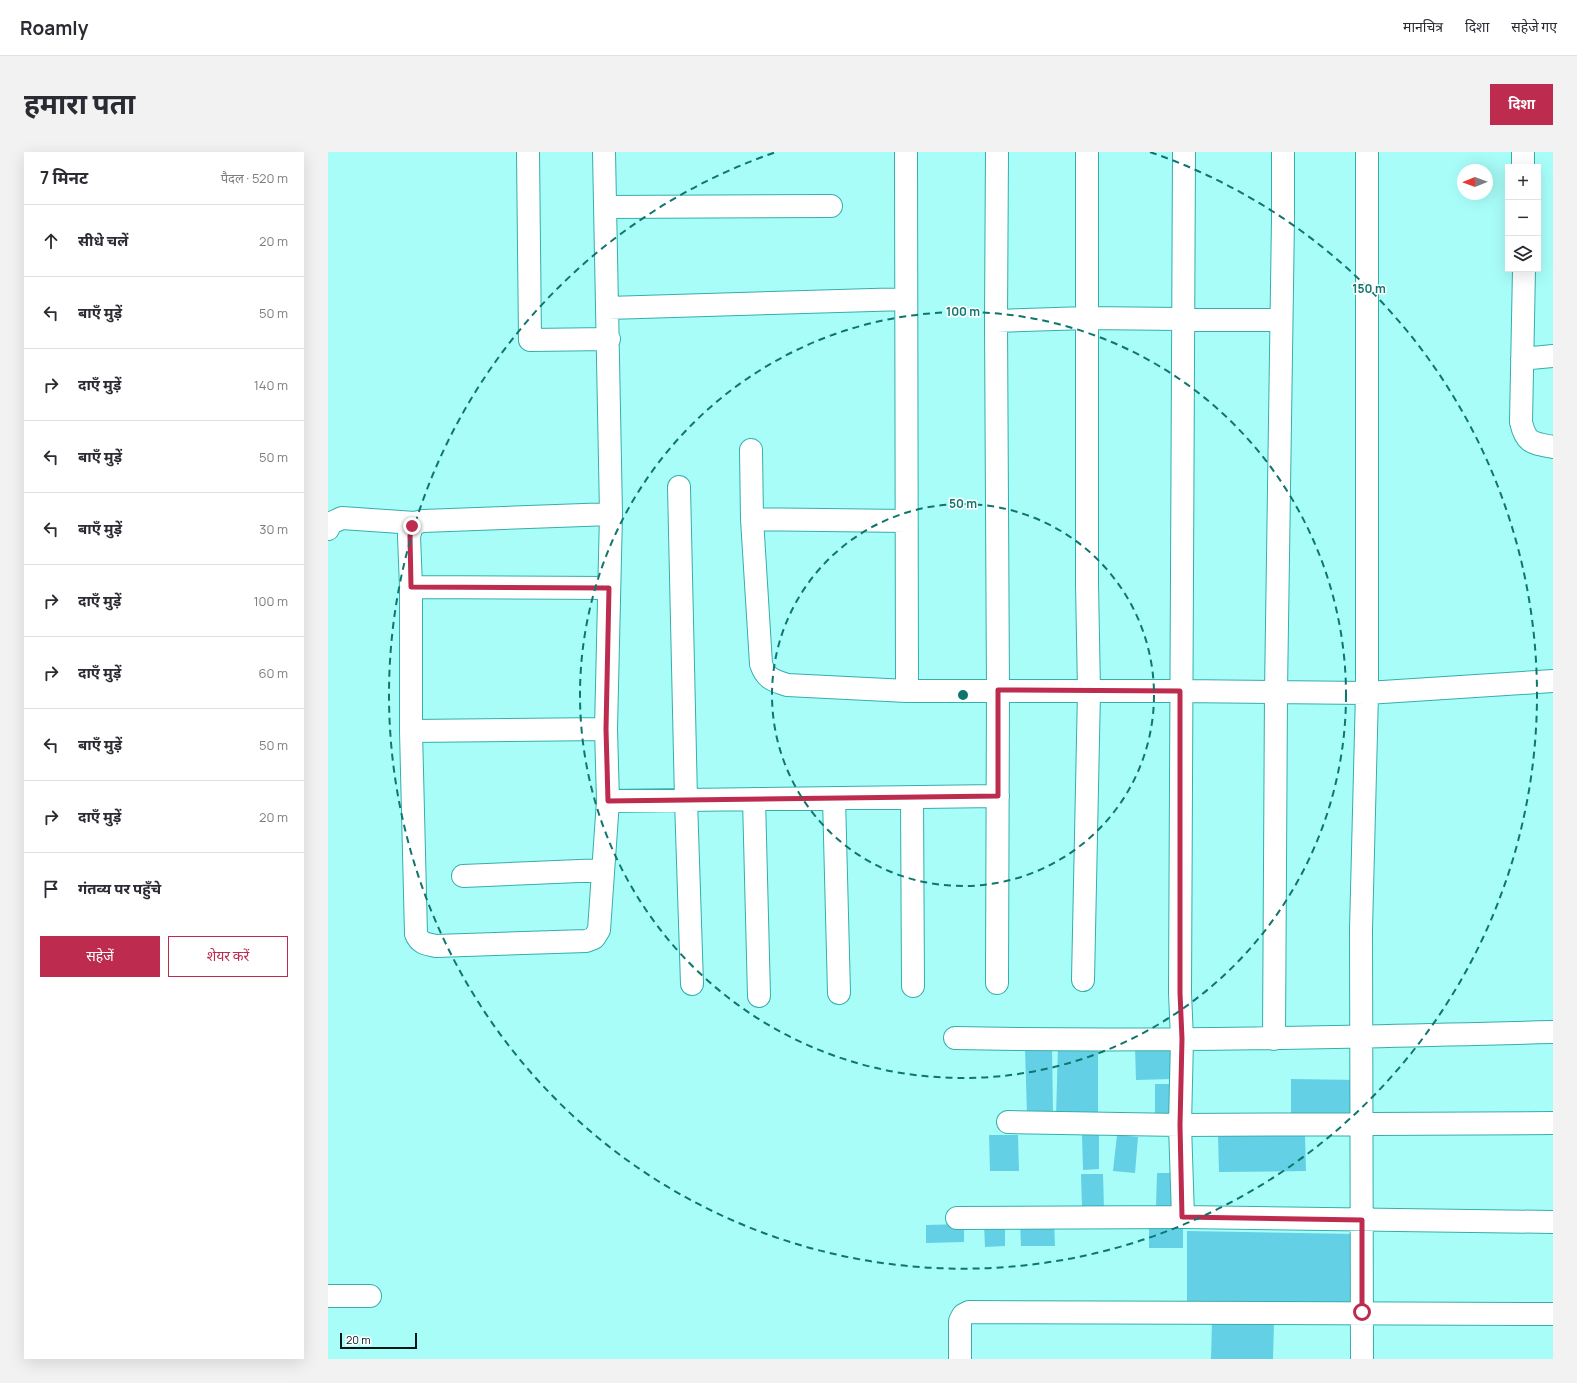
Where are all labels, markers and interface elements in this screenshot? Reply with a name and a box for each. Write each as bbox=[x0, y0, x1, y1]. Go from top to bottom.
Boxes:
text: Roamly bbox=[20, 15, 88, 41]
text: मानचित्र bbox=[1403, 17, 1443, 36]
text: दिशा bbox=[1465, 17, 1489, 36]
text: सहेजे गए bbox=[1511, 17, 1557, 36]
text: हमारा पता bbox=[24, 84, 135, 122]
button: दिशा bbox=[1490, 84, 1553, 125]
north arrow bbox=[1457, 164, 1493, 200]
map controls bbox=[1505, 164, 1541, 272]
button: + bbox=[1505, 164, 1541, 200]
text: 7 मिनट bbox=[40, 166, 88, 189]
text: पैदल · 520 m bbox=[221, 169, 288, 187]
button: − bbox=[1505, 200, 1541, 236]
icon: ahead bbox=[40, 230, 62, 252]
text: सीधे चलें bbox=[78, 230, 128, 251]
text: 20 m bbox=[259, 232, 288, 250]
button: layers bbox=[1505, 236, 1541, 272]
text: 150 m bbox=[1352, 280, 1386, 297]
icon: left bbox=[40, 302, 62, 324]
text: बाएँ मुड़ें bbox=[78, 302, 122, 323]
text: 100 m bbox=[946, 303, 980, 320]
text: 50 m bbox=[259, 304, 288, 322]
icon: right bbox=[40, 374, 62, 396]
text: दाएँ मुड़ें bbox=[78, 374, 121, 395]
text: 140 m bbox=[254, 376, 288, 394]
icon: left bbox=[40, 446, 62, 468]
text: बाएँ मुड़ें bbox=[78, 446, 122, 467]
text: 50 m bbox=[259, 448, 288, 466]
text: 50 m bbox=[949, 495, 977, 512]
route end bbox=[403, 517, 421, 535]
icon: left bbox=[40, 518, 62, 540]
text: बाएँ मुड़ें bbox=[78, 518, 122, 539]
text: 30 m bbox=[259, 520, 288, 538]
icon: right bbox=[40, 590, 62, 612]
text: दाएँ मुड़ें bbox=[78, 590, 121, 611]
text: 100 m bbox=[253, 592, 288, 610]
icon: right bbox=[40, 662, 62, 684]
text: दाएँ मुड़ें bbox=[78, 662, 121, 683]
text: 60 m bbox=[258, 664, 288, 682]
centre of rings bbox=[956, 688, 970, 702]
icon: left bbox=[40, 734, 62, 756]
text: बाएँ मुड़ें bbox=[78, 734, 122, 755]
text: 50 m bbox=[259, 736, 288, 754]
icon: right bbox=[40, 806, 62, 828]
text: दाएँ मुड़ें bbox=[78, 806, 121, 827]
text: 20 m bbox=[259, 808, 288, 826]
icon: arrive bbox=[40, 878, 62, 900]
text: गंतव्य पर पहुँचे bbox=[78, 878, 161, 899]
button: सहेजें bbox=[40, 936, 160, 977]
button: शेयर करें bbox=[168, 936, 288, 977]
route start bbox=[1353, 1303, 1371, 1321]
scale bar bbox=[340, 1331, 417, 1350]
text: 20 m bbox=[346, 1332, 371, 1347]

